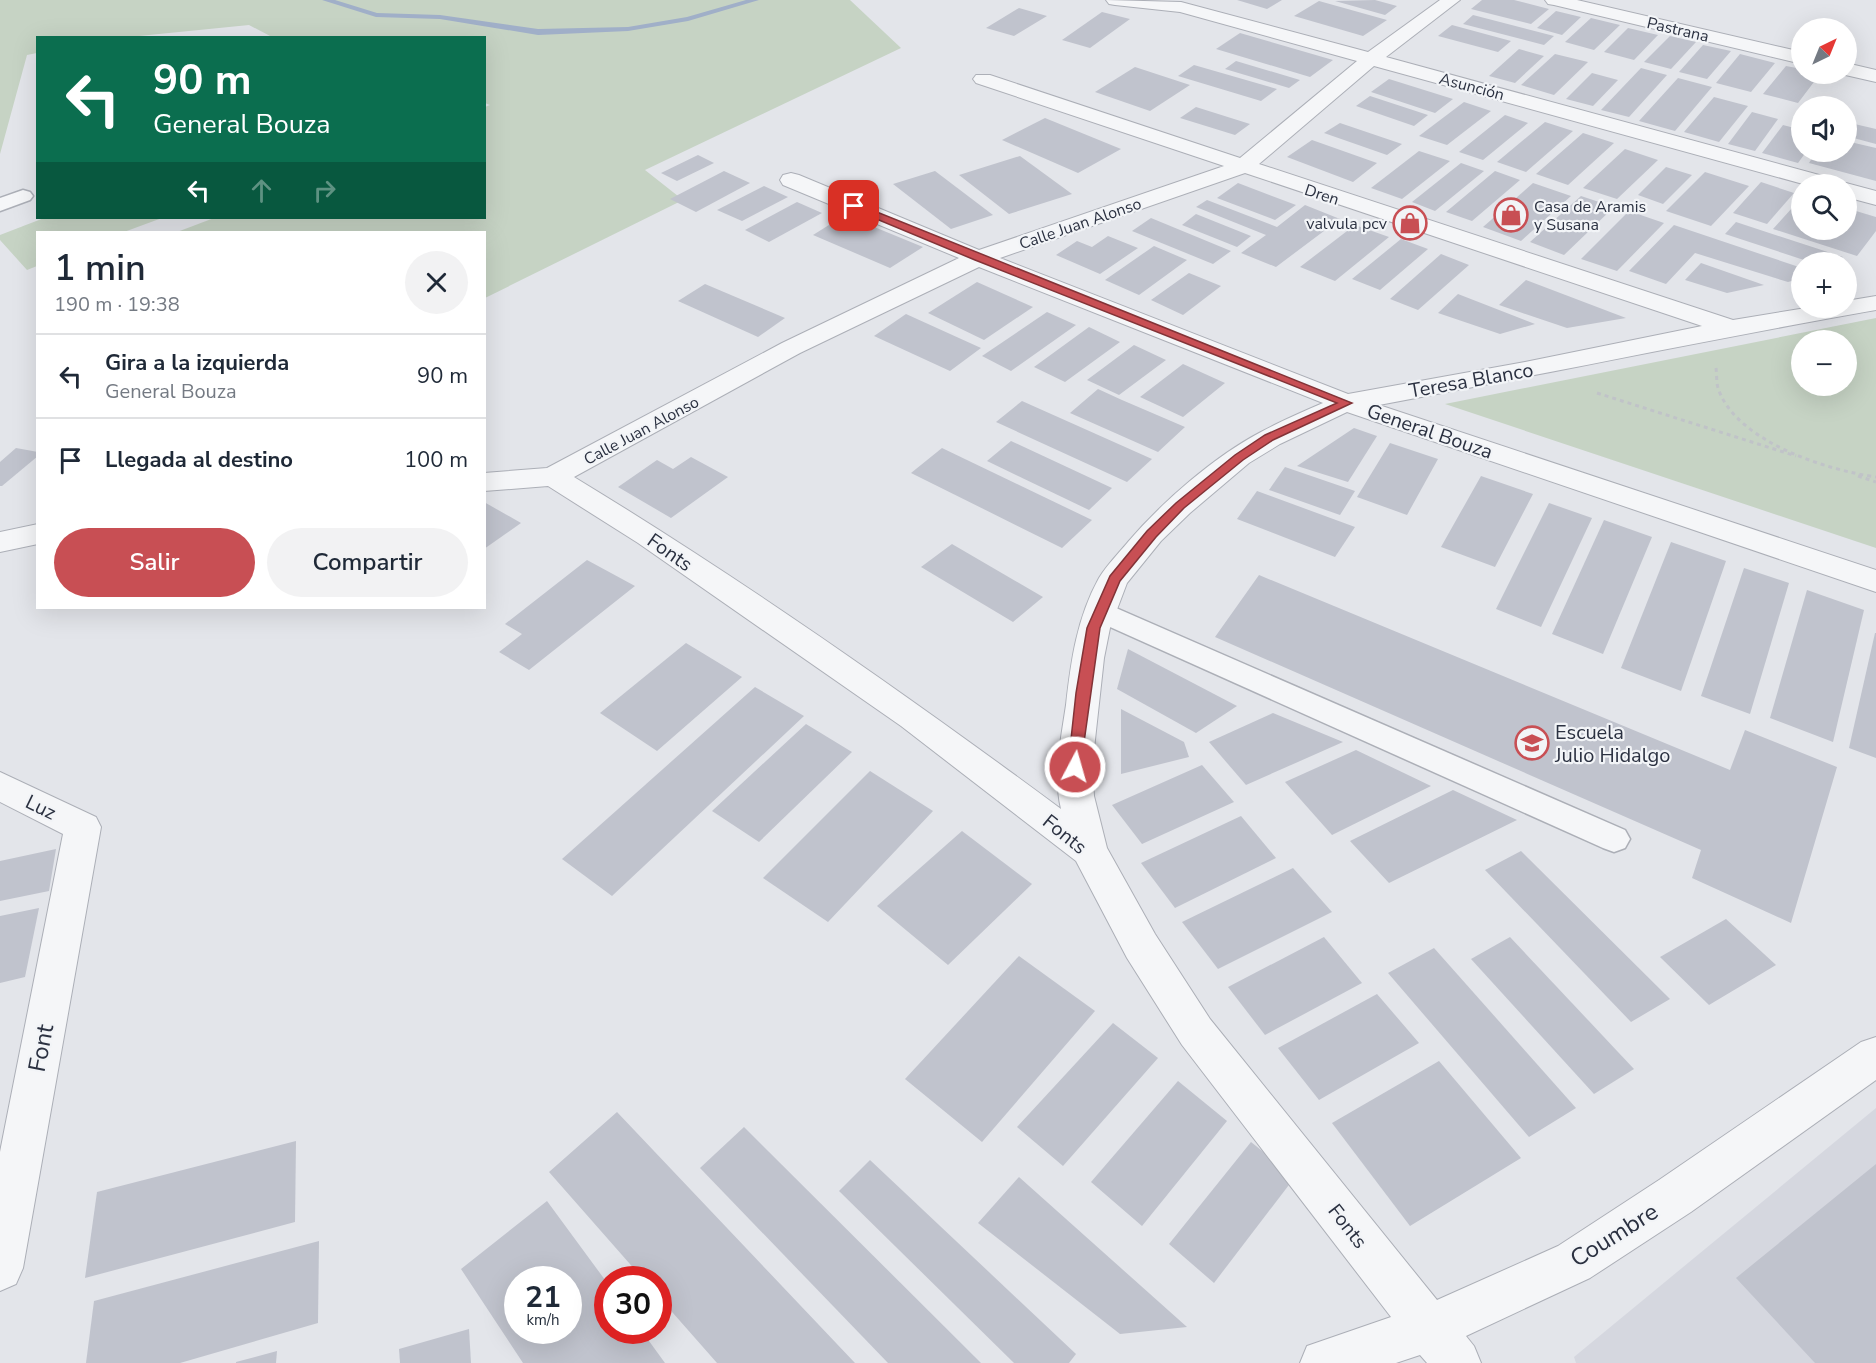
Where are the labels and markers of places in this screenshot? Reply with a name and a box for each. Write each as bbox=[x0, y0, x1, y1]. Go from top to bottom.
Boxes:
pin bbox=[828, 180, 879, 231]
place label: Casa de Aramis y Susana bbox=[1534, 196, 1646, 236]
shop icon: Casa de Aramis y Susana bbox=[1493, 197, 1529, 233]
shop icon: valvula pcv bbox=[1392, 205, 1428, 241]
place label: valvula pcv bbox=[1306, 213, 1388, 235]
place label: Escuela Julio Hidalgo bbox=[1554, 719, 1670, 769]
school or university icon: Escuela Julio Hidalgo bbox=[1514, 725, 1550, 761]

